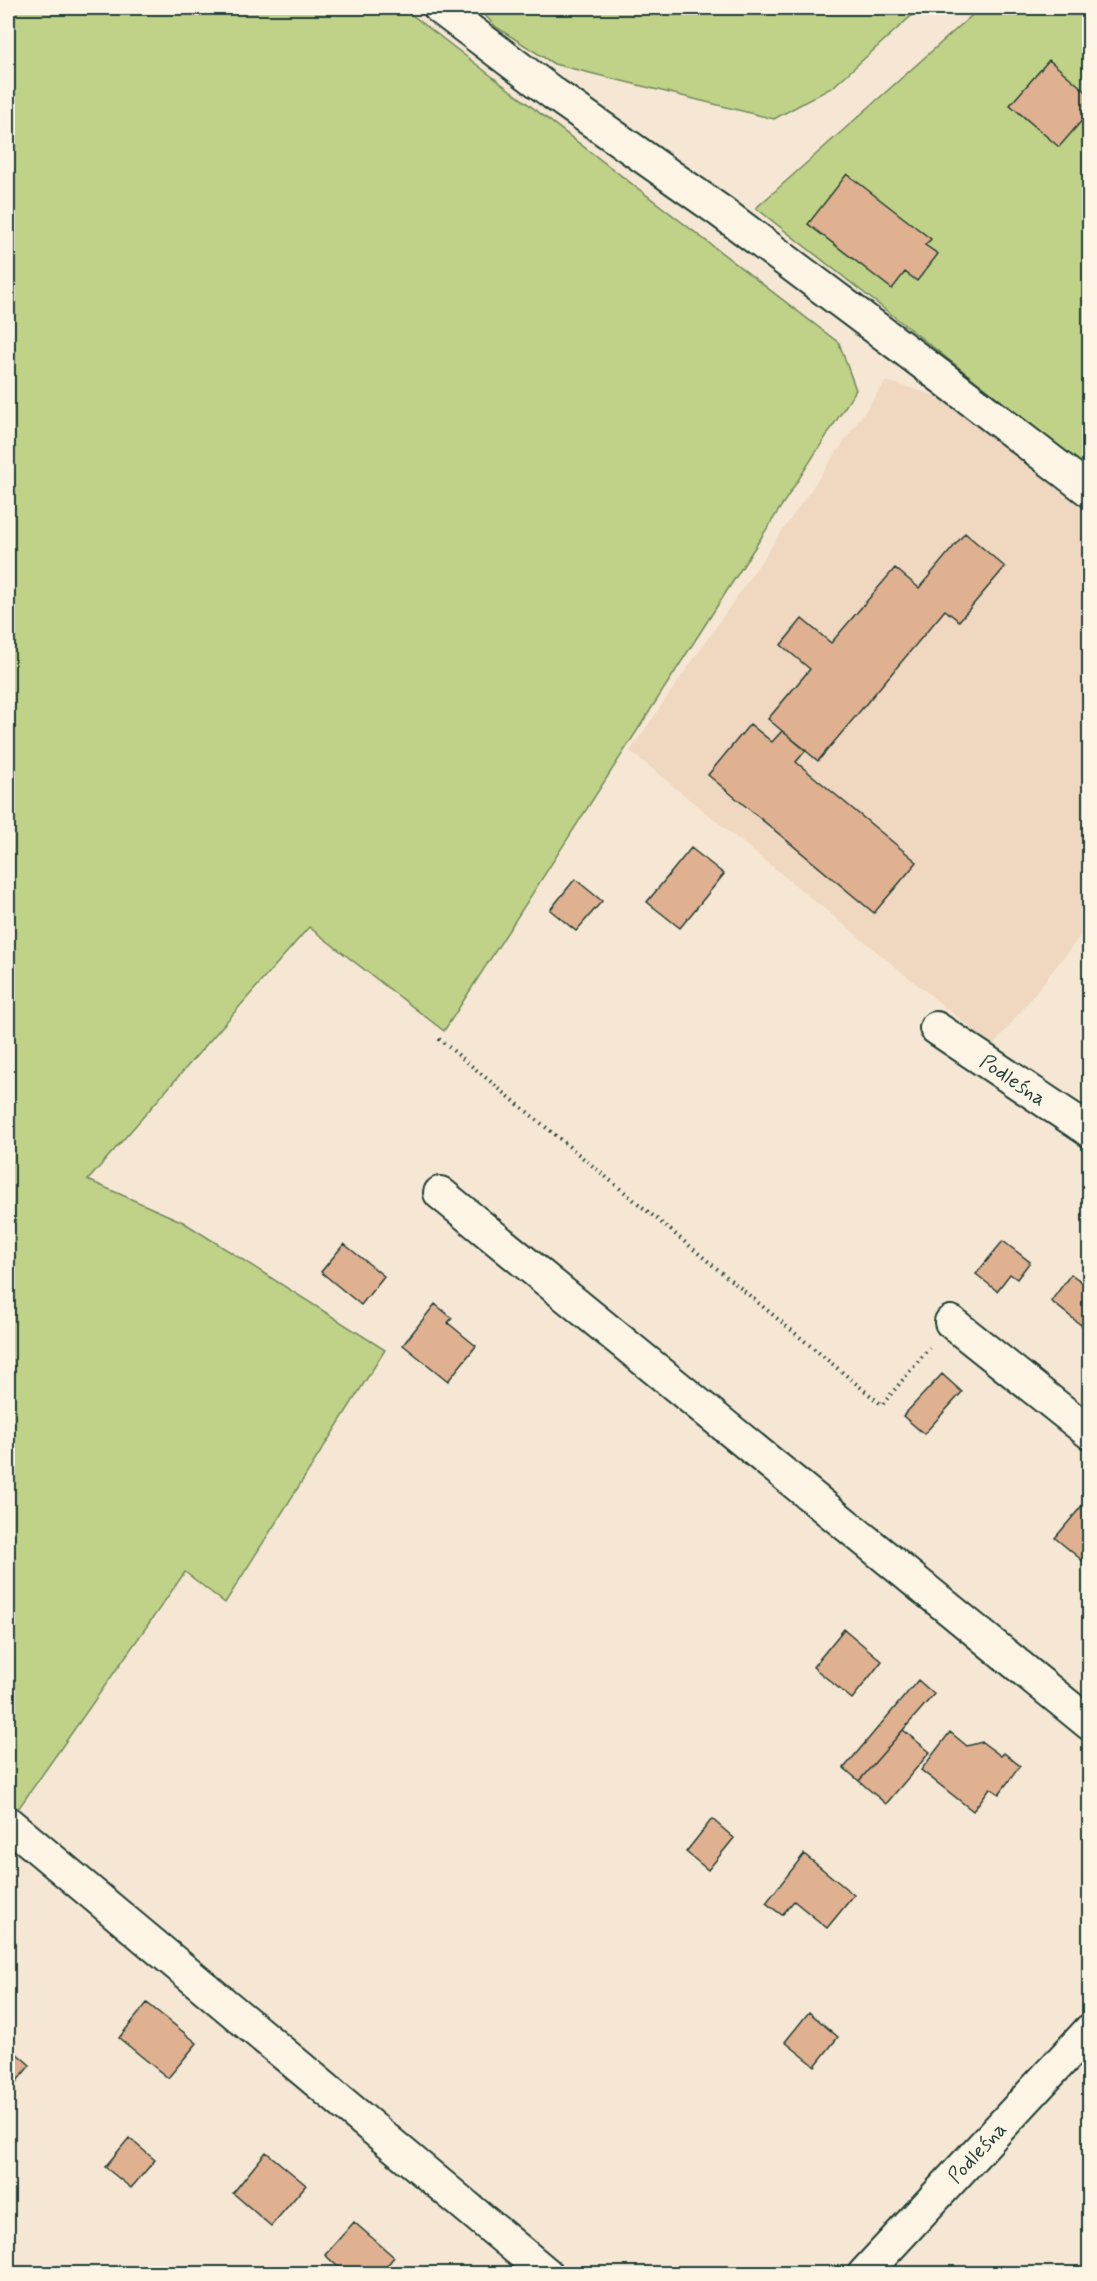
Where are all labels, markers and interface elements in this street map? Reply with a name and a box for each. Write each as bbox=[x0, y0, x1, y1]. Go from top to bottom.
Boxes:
street label: Podleśna bbox=[974, 1048, 1052, 1113]
street label: Podleśna bbox=[942, 2116, 1013, 2190]

